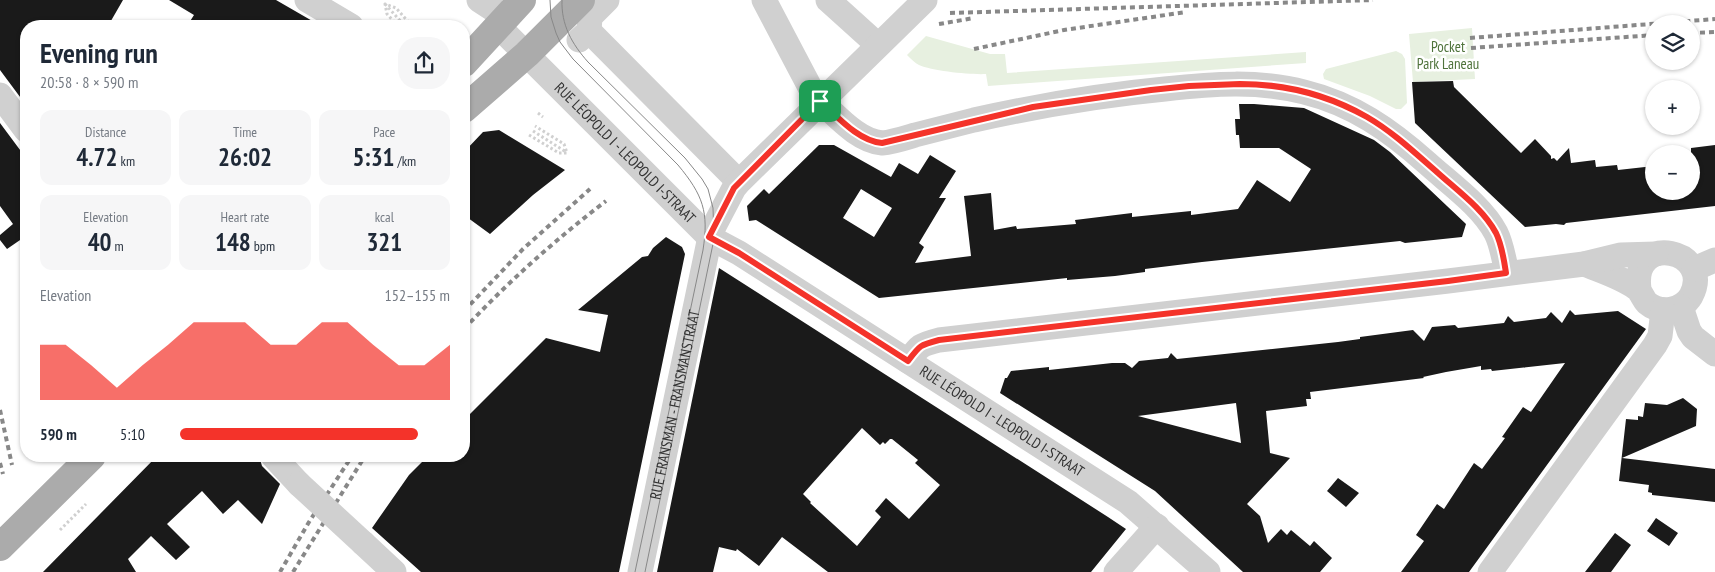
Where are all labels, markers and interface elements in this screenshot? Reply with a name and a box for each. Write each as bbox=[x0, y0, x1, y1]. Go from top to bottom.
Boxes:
map controls bbox=[1645, 15, 1700, 200]
button: layers bbox=[1645, 15, 1700, 70]
text: Evening run bbox=[40, 34, 158, 71]
button: share bbox=[398, 37, 450, 89]
park label: Pocket Park Laneau bbox=[1417, 37, 1479, 73]
text: 20:58 · 8 × 590 m bbox=[40, 72, 138, 92]
street label: RUE LÉOPOLD I - LEOPOLD I-STRAAT bbox=[551, 78, 700, 227]
pin bbox=[799, 80, 841, 122]
button: + bbox=[1645, 80, 1700, 135]
icon: arrive bbox=[806, 87, 834, 115]
text: Distance bbox=[85, 123, 126, 141]
text: Time bbox=[233, 123, 257, 141]
text: Pace bbox=[373, 123, 395, 141]
text: 4.72 bbox=[76, 141, 117, 173]
text: 26:02 bbox=[218, 141, 272, 173]
text: 5:31 bbox=[352, 141, 395, 173]
button: − bbox=[1645, 145, 1700, 200]
text: km bbox=[117, 152, 135, 170]
text: /km bbox=[395, 152, 416, 170]
text: Elevation bbox=[83, 208, 128, 226]
text: Heart rate bbox=[221, 208, 269, 226]
text: kcal bbox=[375, 208, 394, 226]
text: 40 bbox=[88, 226, 112, 258]
text: 148 bbox=[215, 226, 251, 258]
text: 321 bbox=[366, 226, 402, 258]
text: m bbox=[112, 237, 124, 255]
text: bpm bbox=[251, 237, 275, 255]
text: Elevation bbox=[40, 285, 91, 305]
text: 152–155 m bbox=[385, 285, 450, 305]
street label: RUE FRANSMAN - FRANSMANSTRAAT bbox=[645, 308, 704, 501]
street label: RUE LÉOPOLD I - LEOPOLD I-STRAAT bbox=[916, 361, 1088, 481]
text: 590 m bbox=[40, 424, 77, 444]
text: 5:10 bbox=[120, 424, 145, 444]

